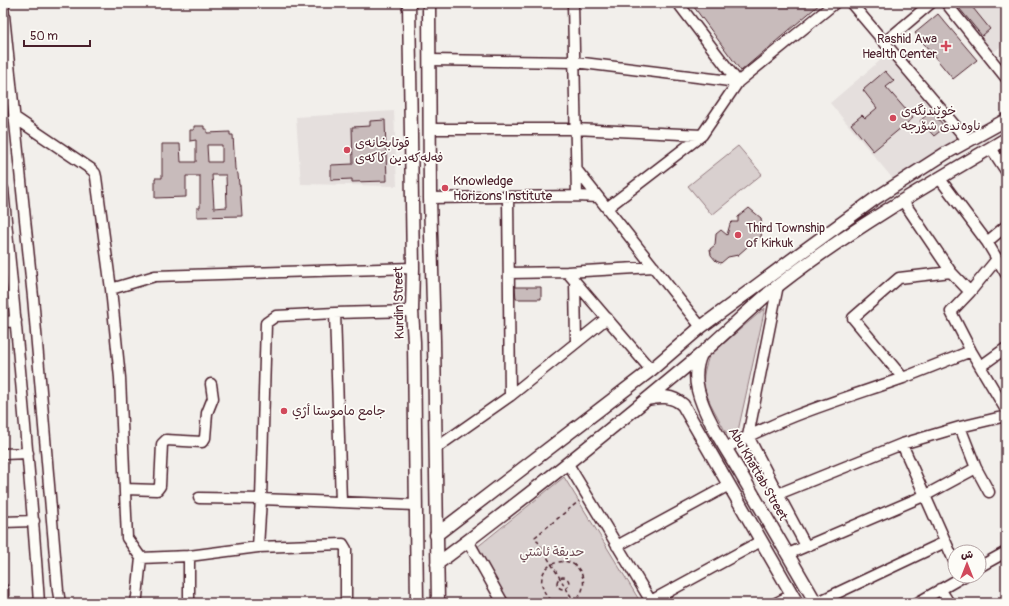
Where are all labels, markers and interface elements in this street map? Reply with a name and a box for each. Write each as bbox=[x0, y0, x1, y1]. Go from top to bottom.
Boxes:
scale bar bbox=[24, 22, 90, 48]
text: 50 m bbox=[30, 29, 58, 44]
place label: Rashid Awa Health Center bbox=[862, 31, 937, 62]
marker: Rashid Awa Health Center bbox=[940, 40, 952, 52]
place label: خوێندنگەی ناوەندی شۆرجە bbox=[901, 103, 981, 134]
marker: خوێندنگەی ناوەندی شۆرجە bbox=[888, 113, 898, 123]
place label: قوتابخانەی فەلەکەدین کاکەی bbox=[355, 135, 443, 166]
marker: قوتابخانەی فەلەکەدین کاکەی bbox=[342, 145, 352, 155]
place label: Knowledge Horizons Institute bbox=[453, 173, 553, 204]
marker: Knowledge Horizons Institute bbox=[440, 183, 450, 193]
place label: Third Township of Kirkuk bbox=[746, 220, 825, 251]
marker: Third Township of Kirkuk bbox=[733, 230, 743, 240]
street label: Kurdin Street bbox=[390, 266, 408, 340]
place label: جامع ماموستا أژي bbox=[292, 403, 386, 421]
marker: جامع ماموستا أژي bbox=[279, 406, 289, 416]
street label: Abu Khattab Street bbox=[725, 425, 791, 524]
park label: حديقة ئاشتي bbox=[519, 544, 585, 563]
north arrow bbox=[947, 544, 987, 584]
text: ش bbox=[961, 548, 973, 561]

